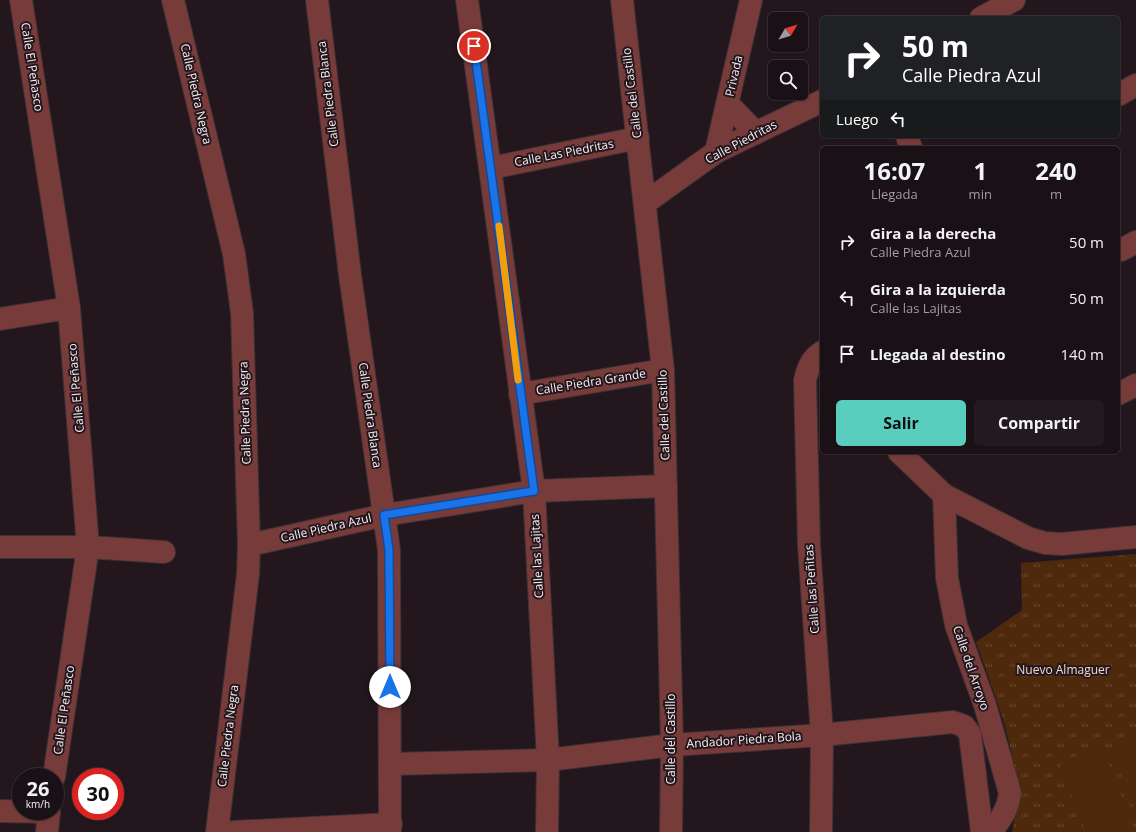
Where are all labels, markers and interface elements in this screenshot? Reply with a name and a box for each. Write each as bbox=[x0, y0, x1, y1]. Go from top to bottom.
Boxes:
north arrow bbox=[768, 12, 808, 52]
map controls bbox=[768, 12, 808, 100]
street label: Calle El Peñasco bbox=[17, 21, 48, 113]
text: 50 m bbox=[902, 27, 969, 65]
pin bbox=[457, 29, 491, 63]
icon: right bbox=[836, 32, 888, 84]
icon: arrive bbox=[463, 35, 485, 57]
street label: Calle Piedra Blanca bbox=[313, 40, 342, 148]
street label: Calle Piedra Negra bbox=[177, 42, 216, 146]
street label: Calle del Castillo bbox=[618, 47, 645, 139]
street label: Privada bbox=[721, 54, 746, 98]
button: search bbox=[768, 60, 808, 100]
text: Calle Piedra Azul bbox=[902, 63, 1041, 87]
icon: left bbox=[887, 108, 909, 130]
text: Luego bbox=[836, 109, 879, 129]
street label: Calle Piedritas bbox=[702, 115, 780, 168]
street label: Calle Las Piedritas bbox=[513, 134, 615, 170]
text: 16:07 bbox=[863, 154, 925, 187]
text: 1 bbox=[973, 154, 987, 187]
text: 240 bbox=[1035, 154, 1077, 187]
text: Llegada bbox=[871, 185, 918, 203]
text: min bbox=[969, 185, 992, 203]
text: m bbox=[1050, 185, 1062, 203]
text: Gira a la derecha bbox=[870, 223, 996, 243]
icon: right bbox=[836, 231, 858, 253]
text: 50 m bbox=[1069, 232, 1104, 252]
text: Calle Piedra Azul bbox=[870, 243, 971, 261]
text: Gira a la izquierda bbox=[870, 279, 1006, 299]
icon: left bbox=[836, 287, 858, 309]
text: 50 m bbox=[1069, 288, 1104, 308]
text: Calle las Lajitas bbox=[870, 299, 961, 317]
street label: Calle El Peñasco bbox=[63, 343, 88, 433]
icon: arrive bbox=[836, 343, 858, 365]
text: Llegada al destino bbox=[870, 344, 1005, 364]
text: 140 m bbox=[1060, 344, 1104, 364]
street label: Calle Piedra Negra bbox=[234, 361, 255, 465]
street label: Calle Piedra Blanca bbox=[355, 361, 386, 469]
street label: Calle Piedra Grande bbox=[535, 364, 647, 399]
street label: Calle del Castillo bbox=[653, 369, 674, 461]
button: Salir bbox=[836, 400, 966, 446]
button: Compartir bbox=[974, 400, 1104, 446]
street label: Calle Piedra Azul bbox=[279, 509, 373, 546]
street label: Calle las Lajitas bbox=[526, 513, 547, 599]
street label: Calle las Peñitas bbox=[800, 543, 823, 634]
street label: Calle del Arroyo bbox=[949, 623, 994, 712]
park label: Nuevo Almaguer bbox=[1016, 661, 1110, 678]
street label: Calle El Peñasco bbox=[49, 664, 78, 755]
position arrow bbox=[369, 666, 411, 708]
street label: Calle Piedra Negra bbox=[213, 684, 242, 788]
street label: Calle del Castillo bbox=[662, 694, 679, 784]
street label: Andador Piedra Bola bbox=[686, 727, 802, 752]
speed limit sign: 30 bbox=[72, 768, 124, 820]
text: 26 bbox=[27, 775, 49, 802]
text: km/h bbox=[26, 797, 50, 811]

